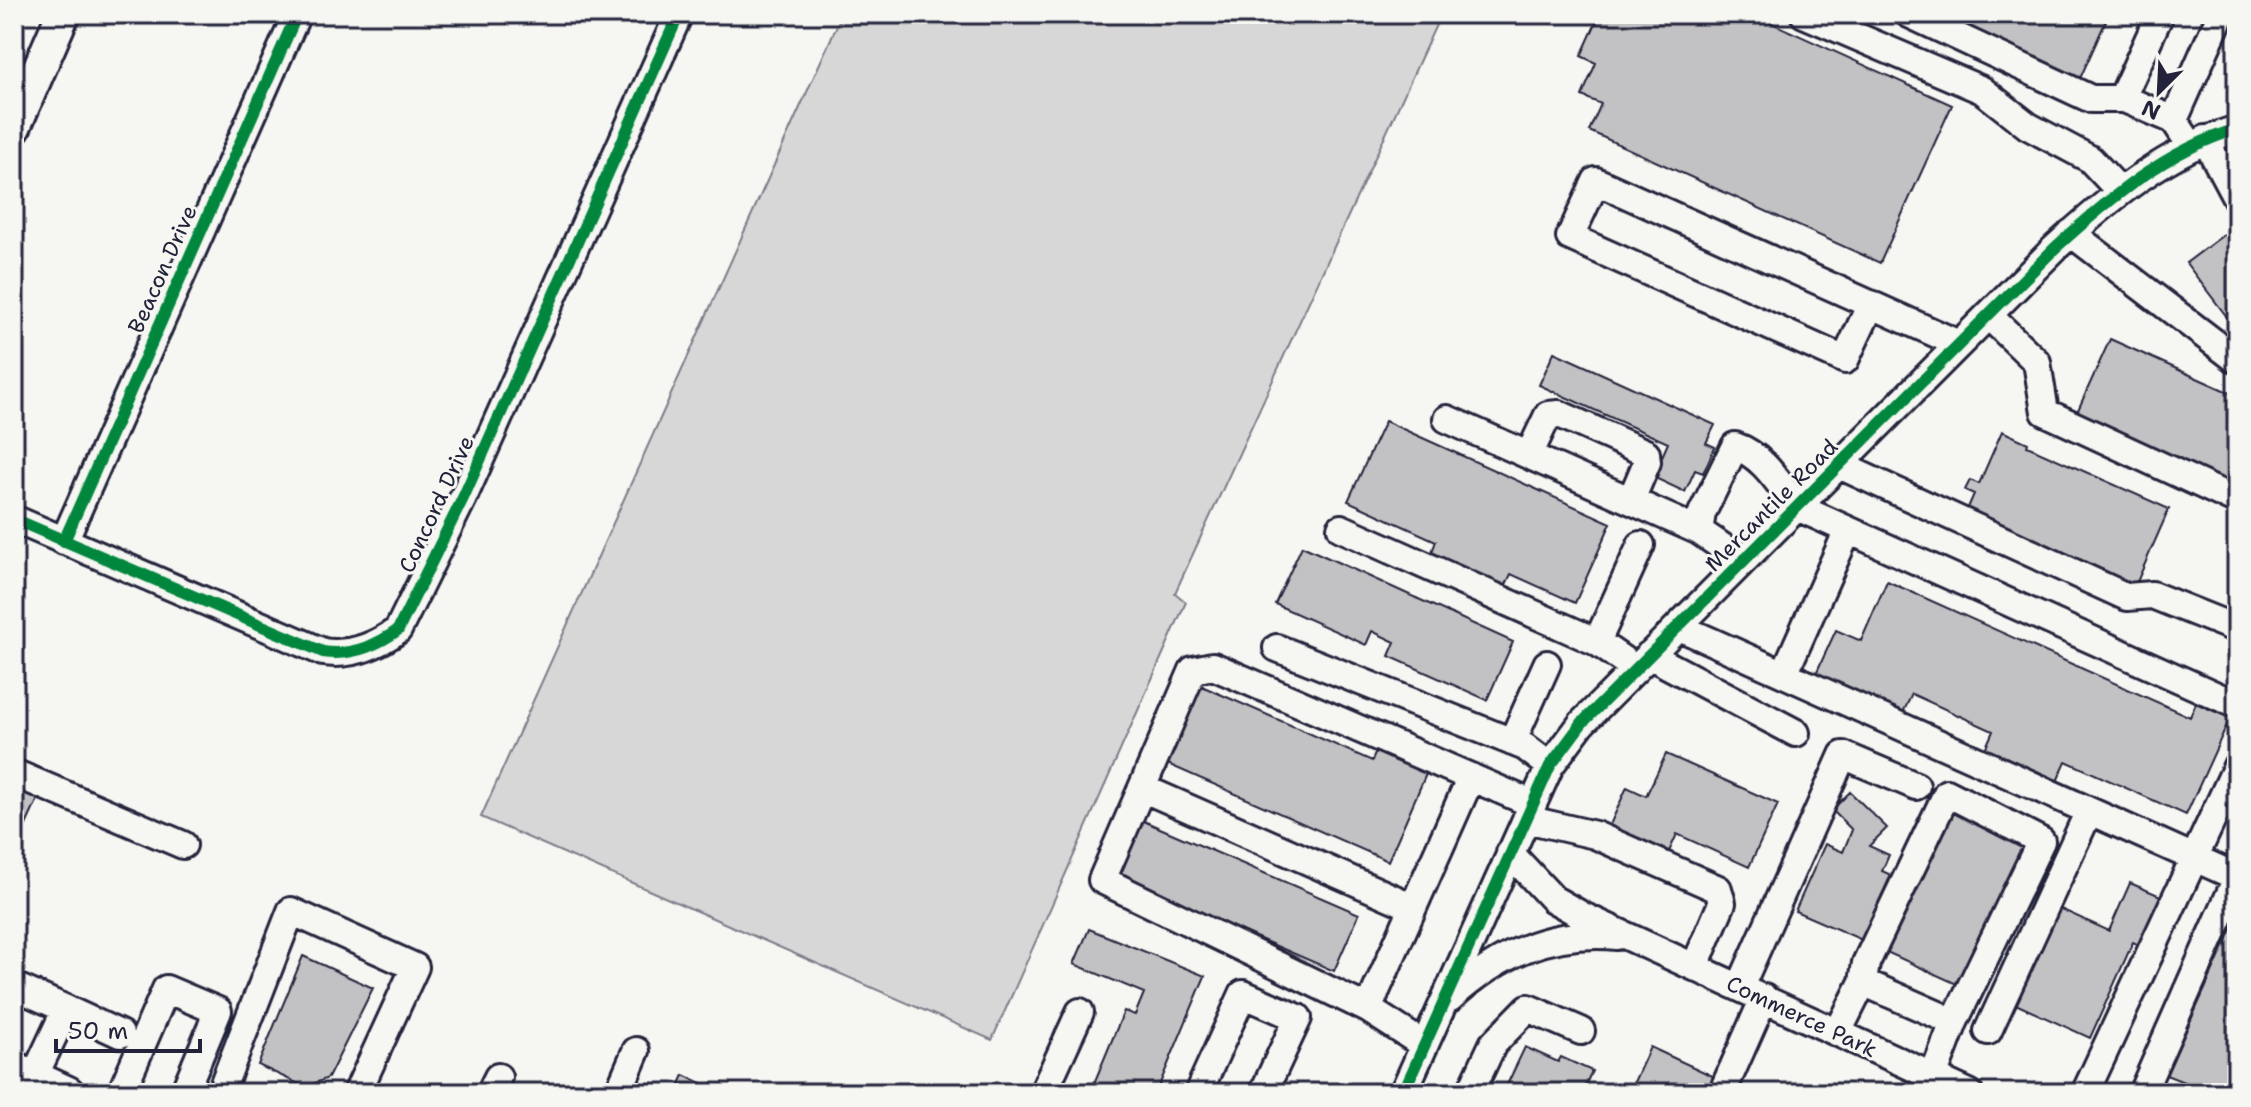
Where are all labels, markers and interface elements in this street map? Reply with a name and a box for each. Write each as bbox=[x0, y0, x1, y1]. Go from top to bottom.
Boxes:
north arrow bbox=[2119, 52, 2199, 132]
text: N bbox=[2137, 93, 2165, 127]
street label: Beacon Drive bbox=[121, 201, 204, 338]
street label: Concord Drive bbox=[392, 431, 481, 578]
street label: Mercantile Road bbox=[1699, 433, 1844, 578]
street label: Commerce Park bbox=[1722, 969, 1882, 1064]
scale bar bbox=[56, 1003, 200, 1053]
text: 50 m bbox=[68, 1015, 128, 1047]

